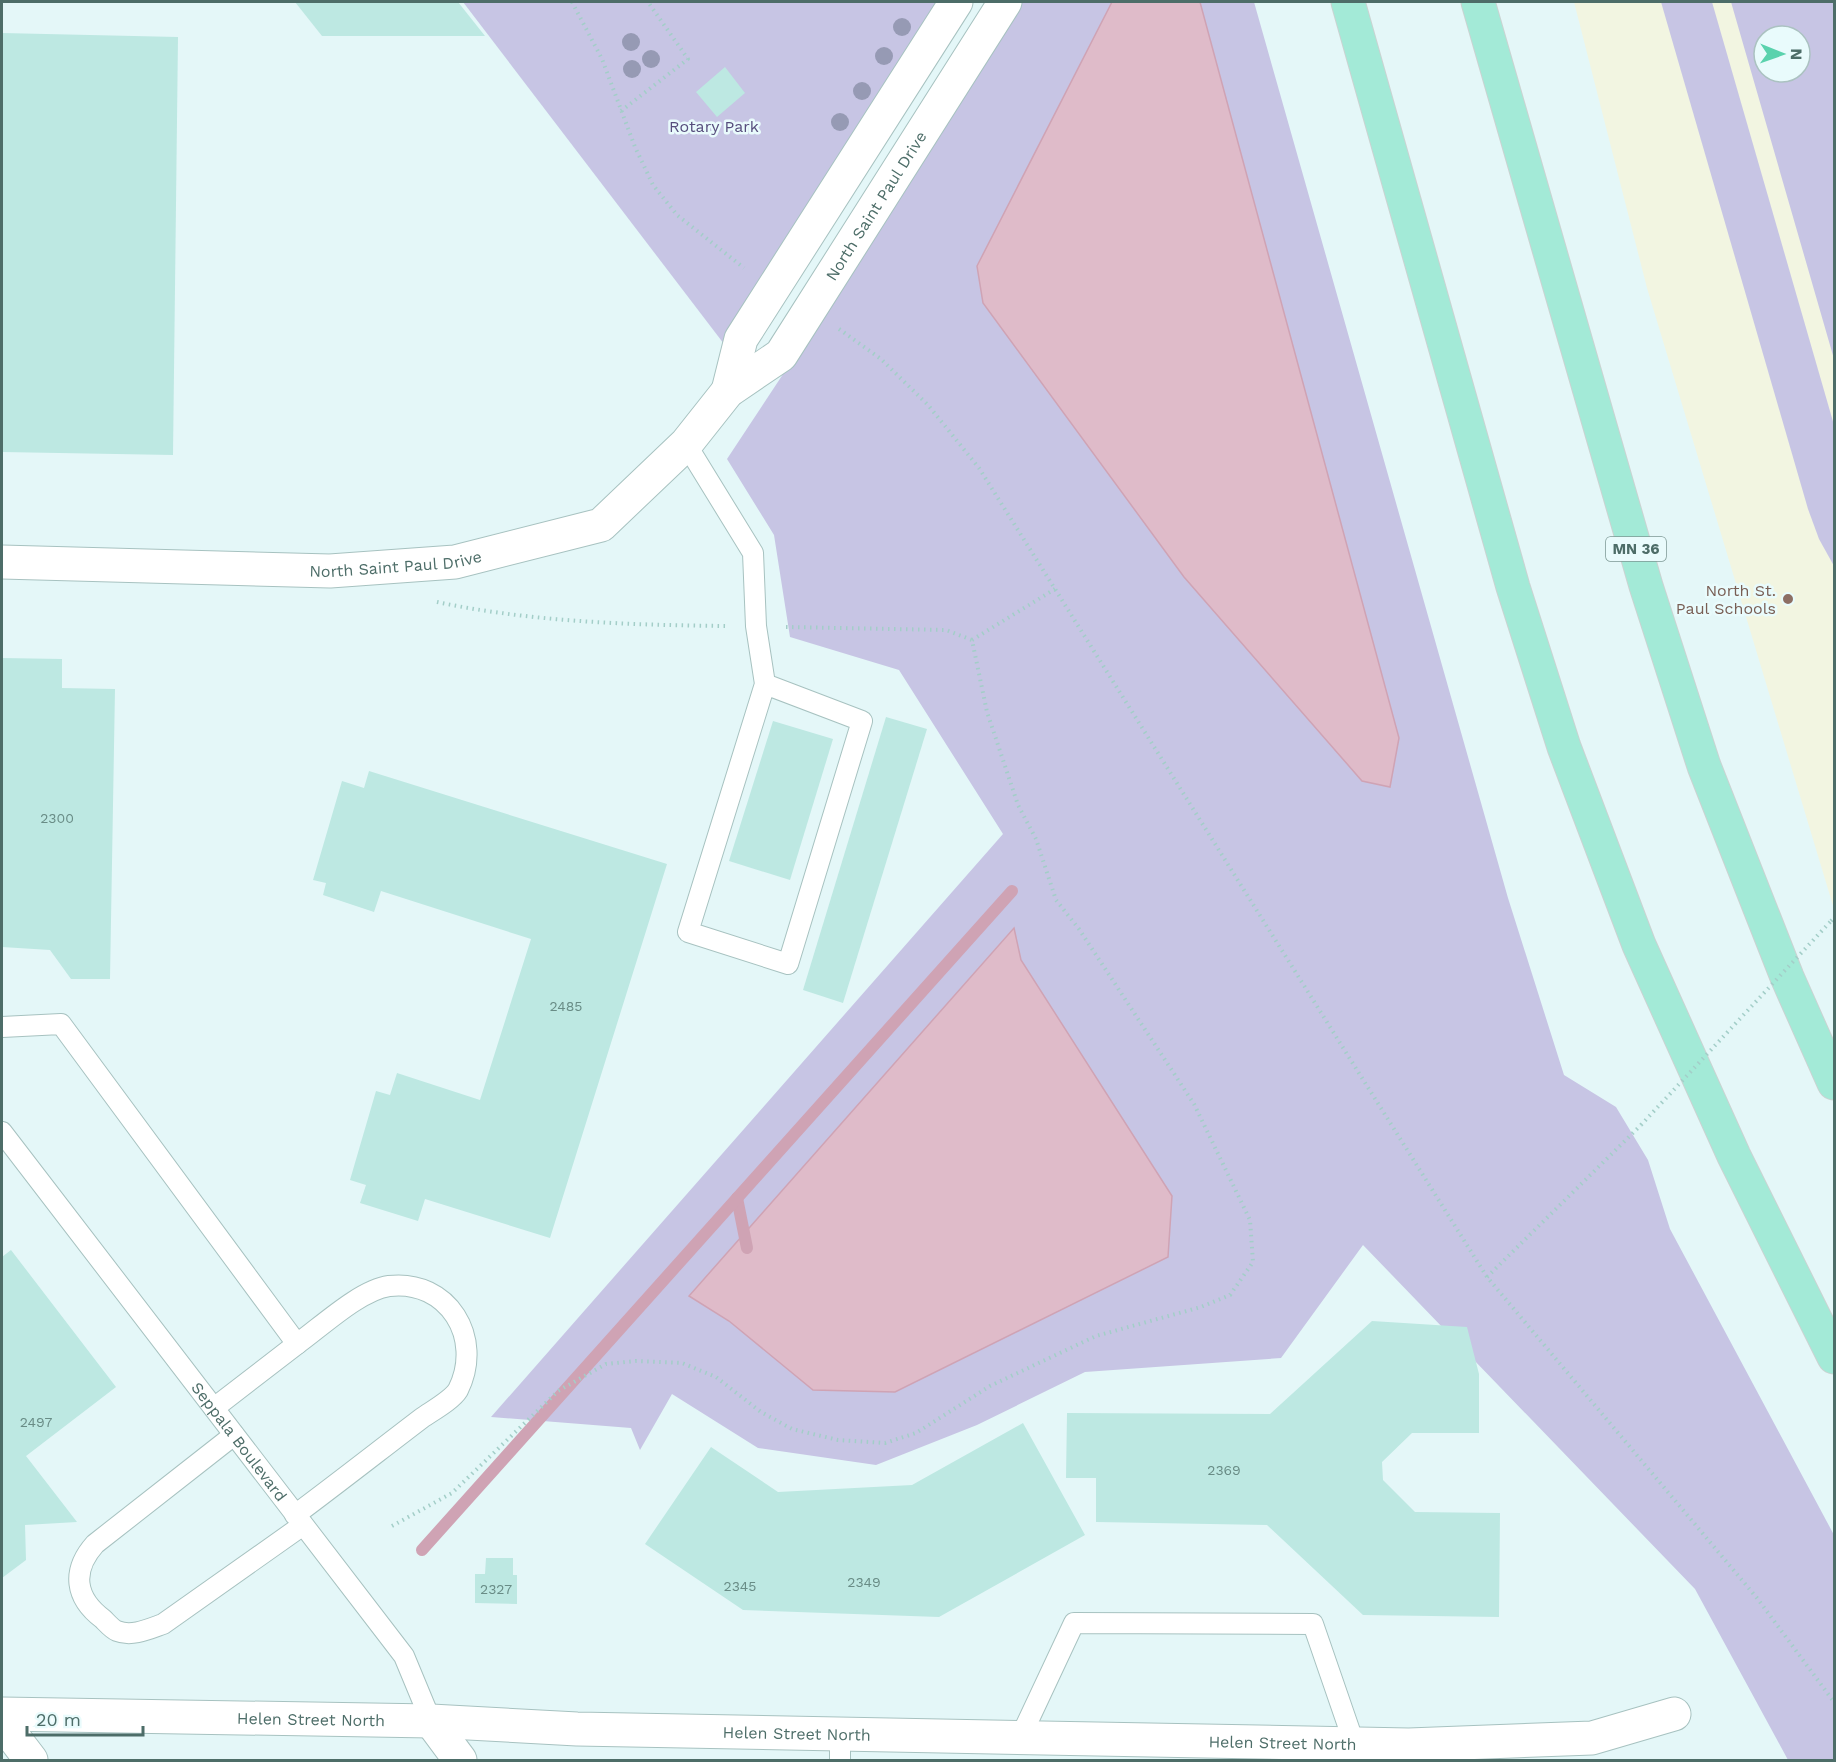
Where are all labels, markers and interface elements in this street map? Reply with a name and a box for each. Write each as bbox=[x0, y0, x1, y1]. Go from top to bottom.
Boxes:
north arrow bbox=[1752, 24, 1812, 84]
text: N bbox=[1787, 48, 1806, 60]
park label: Rotary Park bbox=[669, 117, 759, 136]
street label: North Saint Paul Drive bbox=[822, 128, 931, 284]
road number: MN 36 bbox=[1606, 537, 1666, 561]
street label: North Saint Paul Drive bbox=[309, 547, 484, 581]
place label: North St. Paul Schools bbox=[1676, 581, 1776, 618]
marker: North St. Paul Schools bbox=[1781, 592, 1795, 606]
house number: 2300 bbox=[40, 810, 74, 826]
house number: 2485 bbox=[549, 998, 583, 1014]
street label: Seppala Boulevard bbox=[187, 1378, 291, 1505]
house number: 2497 bbox=[20, 1414, 52, 1430]
house number: 2369 bbox=[1207, 1462, 1241, 1478]
house number: 2349 bbox=[847, 1574, 881, 1590]
house number: 2345 bbox=[723, 1578, 757, 1594]
house number: 2327 bbox=[480, 1581, 512, 1597]
scale bar bbox=[27, 1699, 142, 1737]
text: 20 m bbox=[36, 1709, 81, 1730]
street label: Helen Street North bbox=[237, 1709, 385, 1730]
street label: Helen Street North bbox=[723, 1723, 871, 1745]
street label: Helen Street North bbox=[1208, 1732, 1357, 1754]

